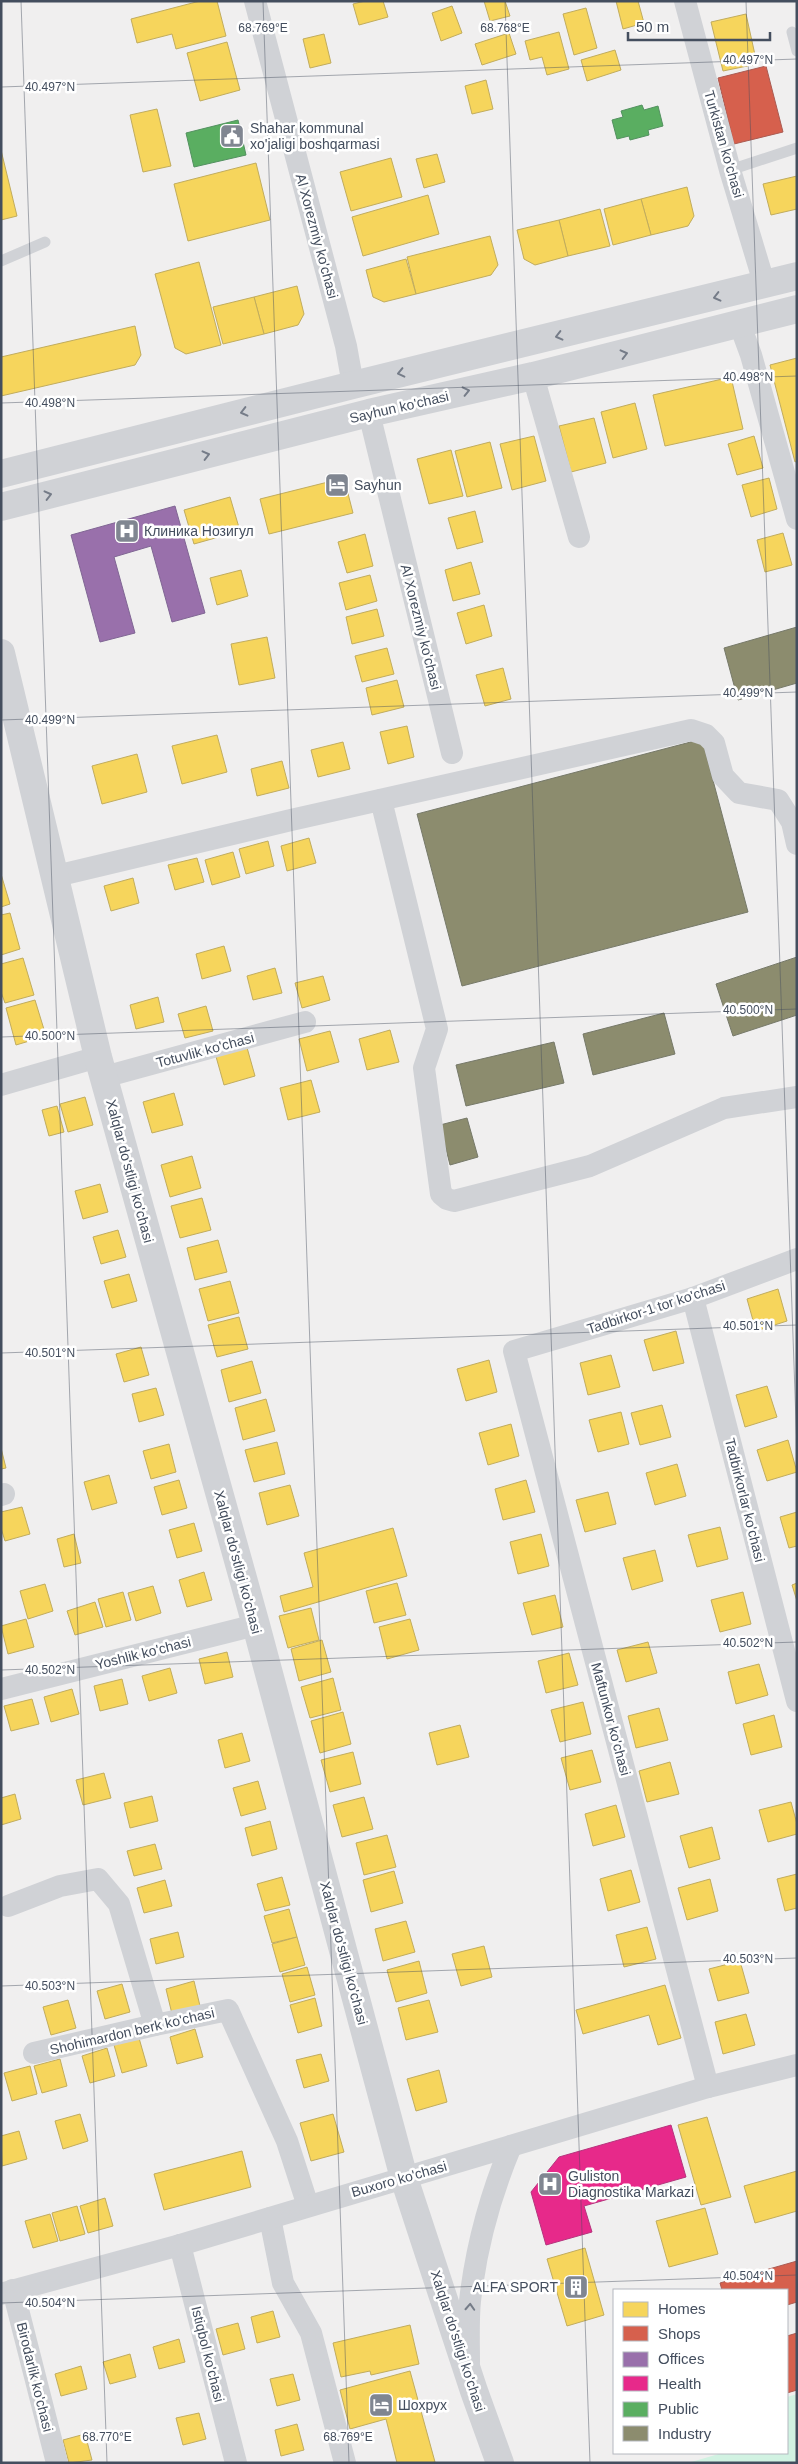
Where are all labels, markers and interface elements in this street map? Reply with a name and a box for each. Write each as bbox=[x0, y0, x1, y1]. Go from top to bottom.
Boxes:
scale bar bbox=[628, 10, 770, 42]
text: 50 m bbox=[636, 18, 669, 35]
text: 68.769°E bbox=[238, 21, 288, 35]
text: 68.768°E bbox=[480, 21, 530, 35]
text: 40.497°N bbox=[723, 53, 773, 67]
text: 40.497°N bbox=[25, 80, 75, 94]
street label: Turkistan ko'chasi bbox=[701, 88, 747, 200]
place label: Shahar kommunal xo'jaligi boshqarmasi bbox=[250, 120, 380, 152]
public building icon: Shahar kommunal xo'jaligi boshqarmasi bbox=[219, 123, 245, 149]
street label: Al Xorezmiy ko'chasi bbox=[293, 172, 341, 300]
one-way arrow bbox=[713, 291, 722, 302]
one-way arrow bbox=[555, 330, 564, 341]
one-way arrow bbox=[619, 349, 628, 360]
one-way arrow bbox=[397, 367, 406, 378]
text: 40.498°N bbox=[723, 370, 773, 384]
one-way arrow bbox=[461, 386, 470, 397]
street label: Sayhun ko'chasi bbox=[348, 388, 450, 426]
text: 40.498°N bbox=[25, 396, 75, 410]
one-way arrow bbox=[240, 407, 248, 417]
one-way arrow bbox=[201, 450, 210, 461]
hotel icon: Sayhun bbox=[324, 472, 350, 498]
place label: Sayhun bbox=[354, 477, 401, 493]
one-way arrow bbox=[44, 490, 53, 501]
hospital icon: Клиника Нозигул bbox=[114, 518, 140, 544]
place label: Клиника Нозигул bbox=[144, 523, 254, 539]
street label: Al Xorezmiy ko'chasi bbox=[398, 563, 444, 691]
text: 40.499°N bbox=[723, 686, 773, 700]
text: 40.499°N bbox=[25, 713, 75, 727]
text: 40.500°N bbox=[723, 1003, 773, 1017]
text: 40.500°N bbox=[25, 1029, 75, 1043]
street label: Totuvlik ko'chasi bbox=[154, 1029, 256, 1071]
street label: Xalqlar do'stligi ko'chasi bbox=[103, 1098, 157, 1244]
street label: Tadbirkor-1 tor ko'chasi bbox=[585, 1277, 727, 1337]
text: 40.501°N bbox=[723, 1319, 773, 1333]
text: 40.501°N bbox=[25, 1346, 75, 1360]
street label: Tadbirkorlar ko'chasi bbox=[722, 1436, 768, 1564]
street label: Xalqlar do'stligi ko'chasi bbox=[211, 1489, 265, 1635]
street label: Yoshlik ko'chasi bbox=[94, 1633, 192, 1673]
text: 40.502°N bbox=[723, 1636, 773, 1650]
street label: Maftunkor ko'chasi bbox=[588, 1661, 634, 1777]
text: 40.502°N bbox=[25, 1663, 75, 1677]
street label: Xalqlar do'stligi ko'chasi bbox=[317, 1880, 371, 2026]
text: 40.503°N bbox=[723, 1952, 773, 1966]
text: 40.503°N bbox=[25, 1979, 75, 1993]
street label: Shohimardon berk ko'chasi bbox=[48, 2004, 216, 2058]
street label: Buxoro ko'chasi bbox=[350, 2158, 448, 2200]
place label: Guliston Diagnostika Markazi bbox=[568, 2168, 694, 2200]
hospital icon: Guliston Diagnostika Markazi bbox=[537, 2171, 563, 2197]
street label: Xalqlar do'stligi ko'chasi bbox=[428, 2268, 488, 2414]
text: 40.504°N bbox=[723, 2269, 773, 2283]
building icon: ALFA SPORT bbox=[563, 2274, 589, 2300]
place label: ALFA SPORT bbox=[473, 2279, 558, 2295]
legend bbox=[613, 2289, 788, 2454]
text: 40.504°N bbox=[25, 2296, 75, 2310]
text: Homes bbox=[658, 2300, 706, 2317]
one-way arrow bbox=[465, 2303, 476, 2311]
street label: Istiqbol ko'chasi bbox=[188, 2304, 228, 2404]
street label: Birodarlik ko'chasi bbox=[14, 2321, 56, 2433]
text: Shops bbox=[658, 2325, 701, 2342]
text: Offices bbox=[658, 2350, 704, 2367]
text: Health bbox=[658, 2375, 701, 2392]
hotel icon: Шохрух bbox=[368, 2392, 394, 2418]
place label: Шохрух bbox=[398, 2397, 447, 2413]
text: Public bbox=[658, 2400, 699, 2417]
text: Industry bbox=[658, 2425, 712, 2442]
text: 68.770°E bbox=[82, 2430, 132, 2444]
text: 68.769°E bbox=[323, 2430, 373, 2444]

